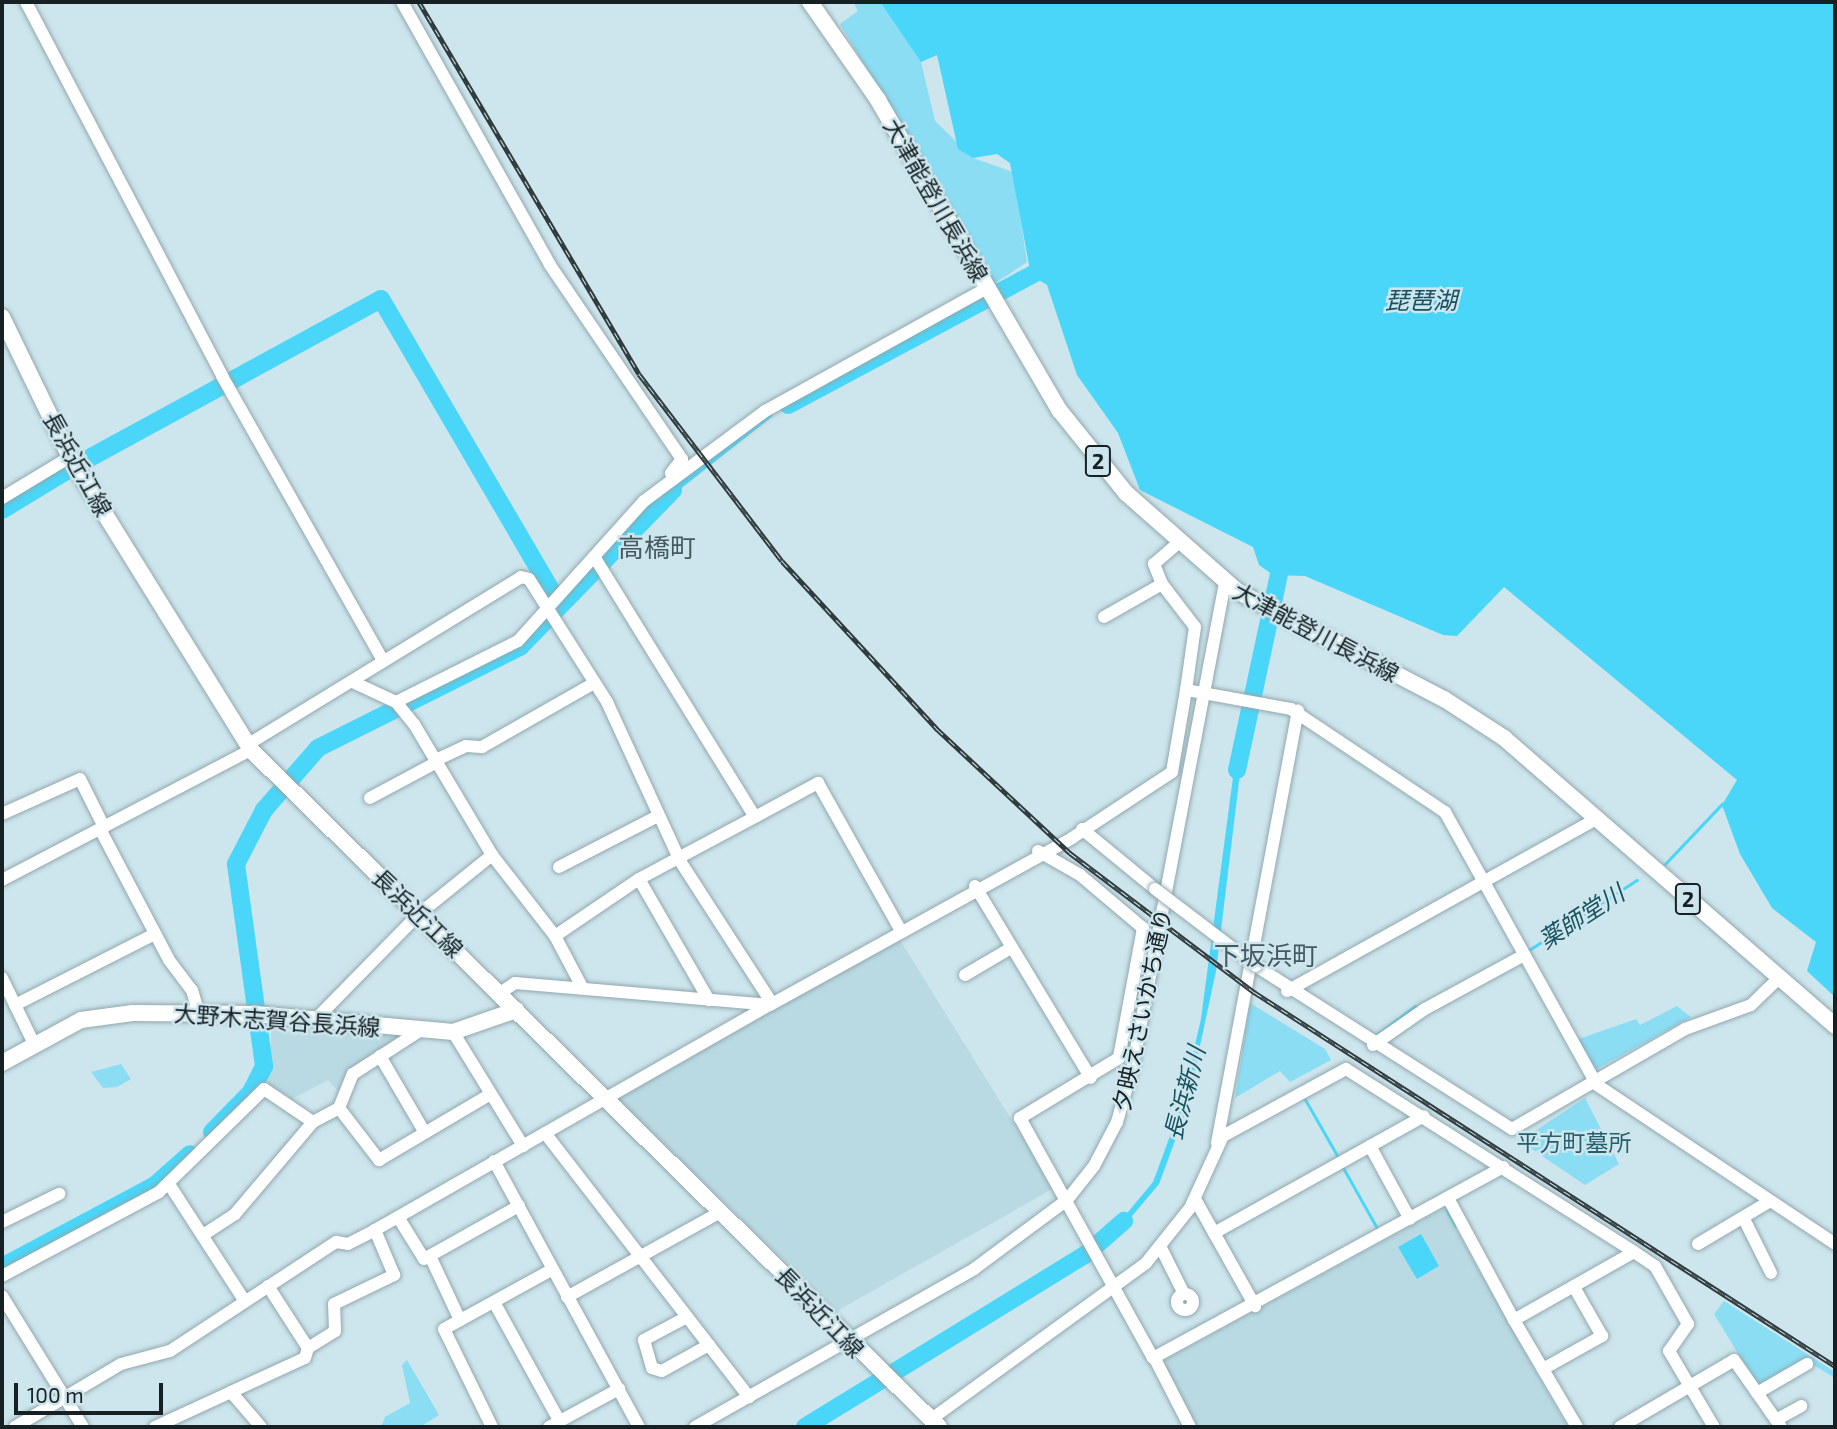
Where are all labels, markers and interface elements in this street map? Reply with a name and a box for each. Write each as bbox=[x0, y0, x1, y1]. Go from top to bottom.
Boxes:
street label: 大津能登川長浜線 bbox=[878, 113, 994, 287]
water label: 琵琶湖 bbox=[1385, 286, 1457, 314]
street label: 長浜近江線 bbox=[38, 407, 118, 521]
road number: 2 bbox=[1084, 444, 1112, 478]
district label: 高橋町 bbox=[618, 531, 696, 563]
street label: 大津能登川長浜線 bbox=[1228, 577, 1404, 687]
street label: 長浜近江線 bbox=[367, 863, 469, 963]
water label: 薬師堂川 bbox=[1533, 878, 1629, 954]
road number: 2 bbox=[1674, 881, 1702, 916]
street label: 夕映えさいかち通り bbox=[1107, 906, 1177, 1114]
district label: 下坂浜町 bbox=[1214, 939, 1318, 971]
street label: 大野木志賀谷長浜線 bbox=[173, 999, 381, 1041]
water label: 長浜新川 bbox=[1158, 1043, 1210, 1143]
park label: 平方町墓所 bbox=[1517, 1128, 1631, 1156]
street label: 長浜近江線 bbox=[770, 1261, 870, 1363]
scale bar bbox=[18, 1370, 166, 1414]
text: 100 m bbox=[27, 1382, 84, 1407]

